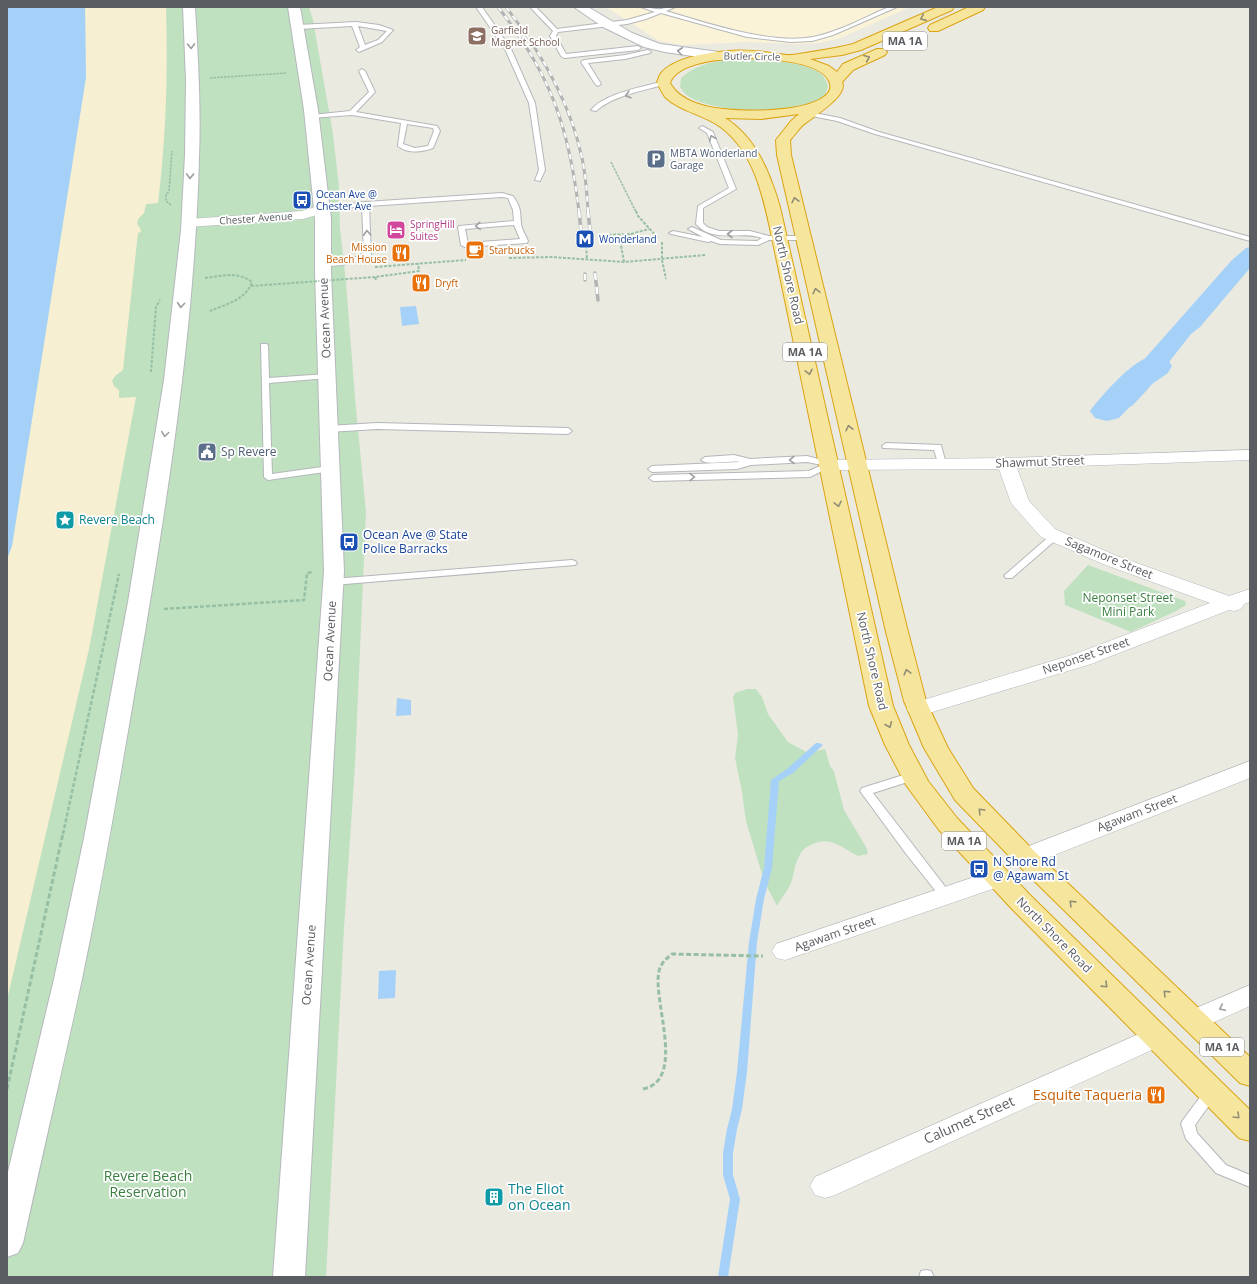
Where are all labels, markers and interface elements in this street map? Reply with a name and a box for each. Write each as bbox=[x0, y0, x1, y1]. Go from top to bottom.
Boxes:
one-way arrow bbox=[920, 13, 928, 21]
place label: Garfield Magnet School bbox=[491, 23, 560, 49]
school or university icon: Garfield Magnet School bbox=[466, 25, 488, 47]
road number: MA 1A bbox=[883, 32, 927, 50]
one-way arrow bbox=[187, 43, 195, 49]
one-way arrow bbox=[677, 47, 683, 56]
street label: Butler Circle bbox=[723, 49, 781, 64]
one-way arrow bbox=[862, 55, 870, 63]
one-way arrow bbox=[625, 90, 632, 99]
one-way arrow bbox=[709, 134, 717, 141]
place label: MBTA Wonderland Garage bbox=[670, 146, 757, 172]
parking icon: MBTA Wonderland Garage bbox=[645, 148, 667, 170]
one-way arrow bbox=[186, 173, 195, 179]
place label: Ocean Ave @ Chester Ave bbox=[316, 187, 377, 213]
bus stop icon: Ocean Ave @ Chester Ave bbox=[291, 189, 313, 211]
one-way arrow bbox=[792, 196, 800, 203]
street label: Chester Avenue bbox=[219, 208, 294, 228]
place label: SpringHill Suites bbox=[410, 217, 455, 243]
hotel icon: SpringHill Suites bbox=[385, 219, 407, 241]
one-way arrow bbox=[475, 221, 481, 230]
street label: North Shore Road bbox=[769, 224, 808, 326]
metro station icon: Wonderland bbox=[574, 228, 596, 250]
one-way arrow bbox=[362, 230, 371, 236]
one-way arrow bbox=[727, 230, 733, 238]
place label: Wonderland bbox=[599, 232, 657, 246]
cafe icon: Starbucks bbox=[464, 239, 486, 261]
place label: Mission Beach House bbox=[326, 240, 387, 266]
restaurant icon: Mission Beach House bbox=[390, 242, 412, 264]
place label: Starbucks bbox=[489, 243, 535, 257]
restaurant icon: Dryft bbox=[410, 272, 432, 294]
place label: Dryft bbox=[435, 276, 459, 290]
street label: Ocean Avenue bbox=[315, 277, 334, 359]
one-way arrow bbox=[812, 288, 821, 295]
one-way arrow bbox=[177, 302, 186, 308]
road number: MA 1A bbox=[783, 343, 827, 361]
one-way arrow bbox=[805, 369, 813, 375]
one-way arrow bbox=[845, 425, 853, 431]
one-way arrow bbox=[161, 431, 170, 438]
public building icon: Sp Revere bbox=[196, 441, 218, 463]
place label: Sp Revere bbox=[221, 443, 277, 460]
street label: Shawmut Street bbox=[995, 451, 1085, 472]
one-way arrow bbox=[789, 455, 795, 464]
one-way arrow bbox=[689, 473, 695, 482]
one-way arrow bbox=[833, 501, 841, 507]
place icon: Revere Beach bbox=[54, 509, 76, 531]
place label: Revere Beach bbox=[79, 511, 155, 528]
place label: Ocean Ave @ State Police Barracks bbox=[363, 526, 468, 557]
bus stop icon: Ocean Ave @ State Police Barracks bbox=[338, 531, 360, 553]
street label: Sagamore Street bbox=[1063, 532, 1156, 583]
park label: Neponset Street Mini Park bbox=[1082, 589, 1174, 620]
street label: Ocean Avenue bbox=[319, 600, 340, 682]
street label: North Shore Road bbox=[853, 610, 892, 712]
street label: Neponset Street bbox=[1040, 633, 1132, 678]
one-way arrow bbox=[903, 669, 912, 676]
one-way arrow bbox=[884, 721, 892, 729]
street label: Agawam Street bbox=[1094, 789, 1179, 836]
one-way arrow bbox=[978, 808, 985, 816]
road number: MA 1A bbox=[942, 832, 986, 850]
place label: N Shore Rd @ Agawam St bbox=[993, 853, 1069, 884]
bus stop icon: N Shore Rd @ Agawam St bbox=[968, 858, 990, 880]
street label: North Shore Road bbox=[1013, 893, 1096, 976]
one-way arrow bbox=[1069, 900, 1077, 908]
street label: Agawam Street bbox=[792, 912, 878, 955]
street label: Ocean Avenue bbox=[297, 924, 320, 1006]
one-way arrow bbox=[1100, 980, 1108, 988]
one-way arrow bbox=[1163, 990, 1171, 998]
one-way arrow bbox=[1219, 1003, 1226, 1011]
road number: MA 1A bbox=[1200, 1038, 1244, 1056]
restaurant icon: Esquite Taqueria bbox=[1145, 1084, 1167, 1106]
place label: Esquite Taqueria bbox=[1033, 1085, 1142, 1104]
street label: Calumet Street bbox=[920, 1091, 1017, 1148]
one-way arrow bbox=[1232, 1111, 1240, 1119]
park label: Revere Beach Reservation bbox=[104, 1166, 192, 1201]
place label: The Eliot on Ocean bbox=[508, 1179, 570, 1214]
building icon: The Eliot on Ocean bbox=[483, 1186, 505, 1208]

